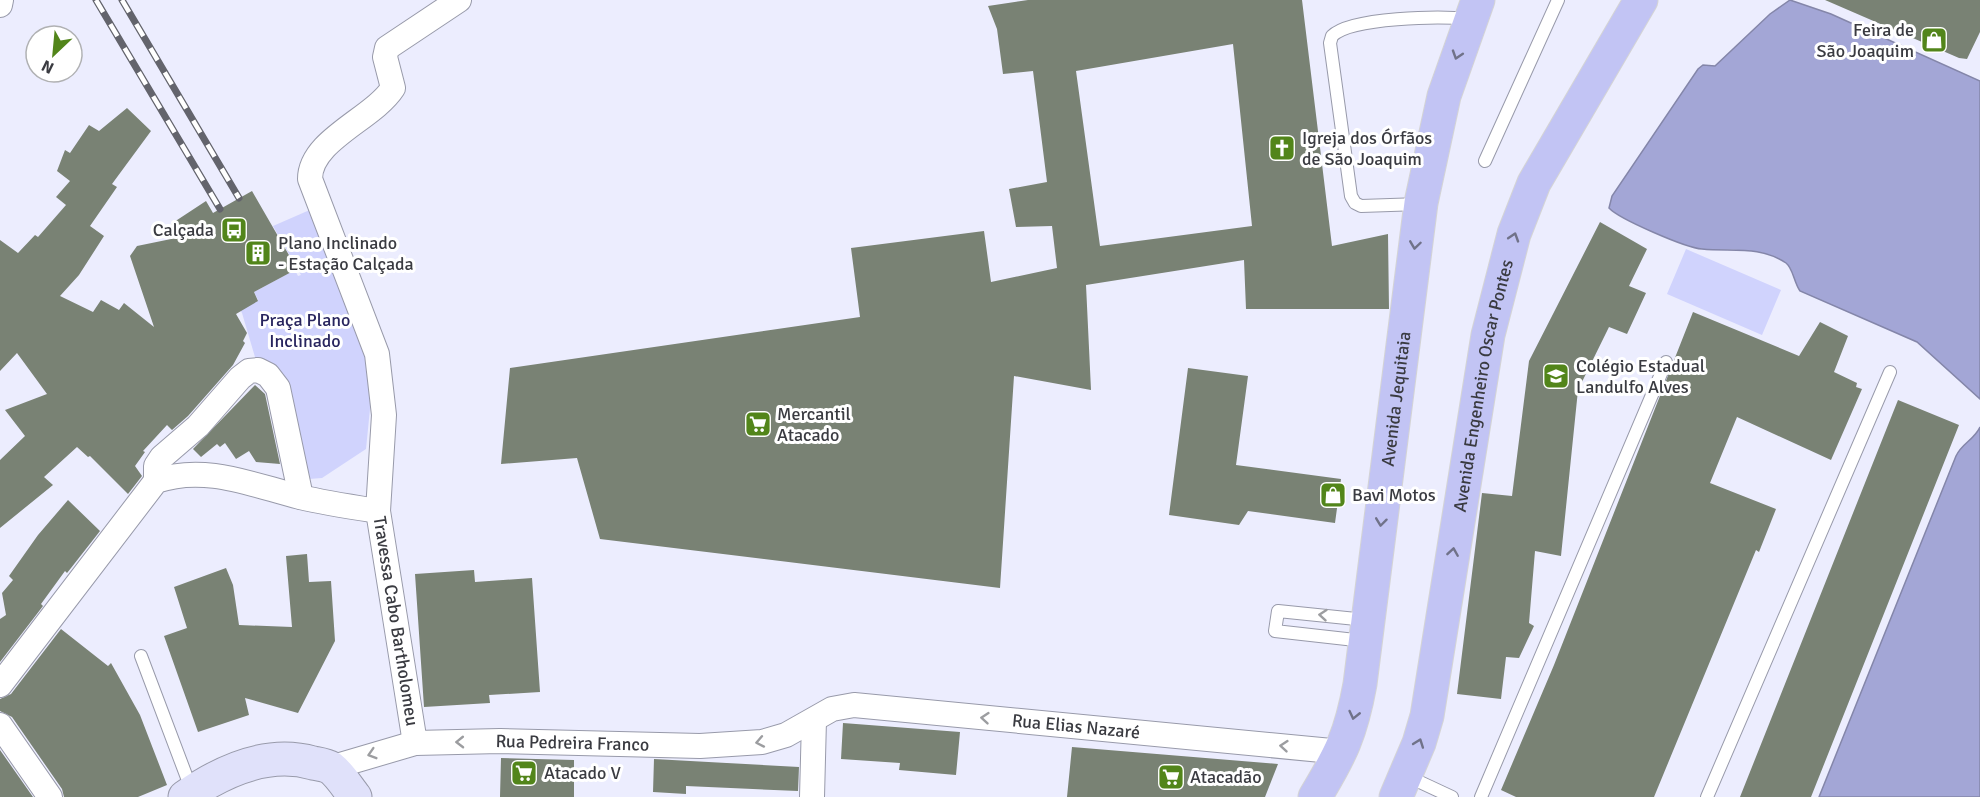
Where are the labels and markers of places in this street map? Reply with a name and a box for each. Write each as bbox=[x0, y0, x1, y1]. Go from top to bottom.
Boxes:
place label: Feira de São Joaquim bbox=[1817, 19, 1914, 62]
shop icon: Feira de São Joaquim bbox=[1919, 25, 1949, 55]
place label: Igreja dos Órfãos de São Joaquim bbox=[1302, 127, 1432, 170]
church icon: Igreja dos Órfãos de São Joaquim bbox=[1267, 133, 1297, 163]
bus stop icon: Calçada bbox=[219, 215, 249, 245]
place label: Calçada bbox=[153, 219, 214, 241]
place label: Plano Inclinado - Estação Calçada bbox=[278, 232, 414, 275]
building icon: Plano Inclinado - Estação Calçada bbox=[243, 238, 273, 268]
place label: Colégio Estadual Landulfo Alves bbox=[1576, 355, 1705, 398]
school or university icon: Colégio Estadual Landulfo Alves bbox=[1541, 361, 1571, 391]
place label: Mercantil Atacado bbox=[777, 403, 851, 446]
supermarket icon: Mercantil Atacado bbox=[743, 409, 773, 439]
shop icon: Bavi Motos bbox=[1318, 480, 1348, 510]
place label: Bavi Motos bbox=[1352, 484, 1436, 506]
supermarket icon: Atacado V bbox=[509, 758, 539, 788]
place label: Atacado V bbox=[544, 762, 621, 784]
supermarket icon: Atacadão bbox=[1156, 762, 1186, 792]
place label: Atacadão bbox=[1190, 766, 1262, 788]

